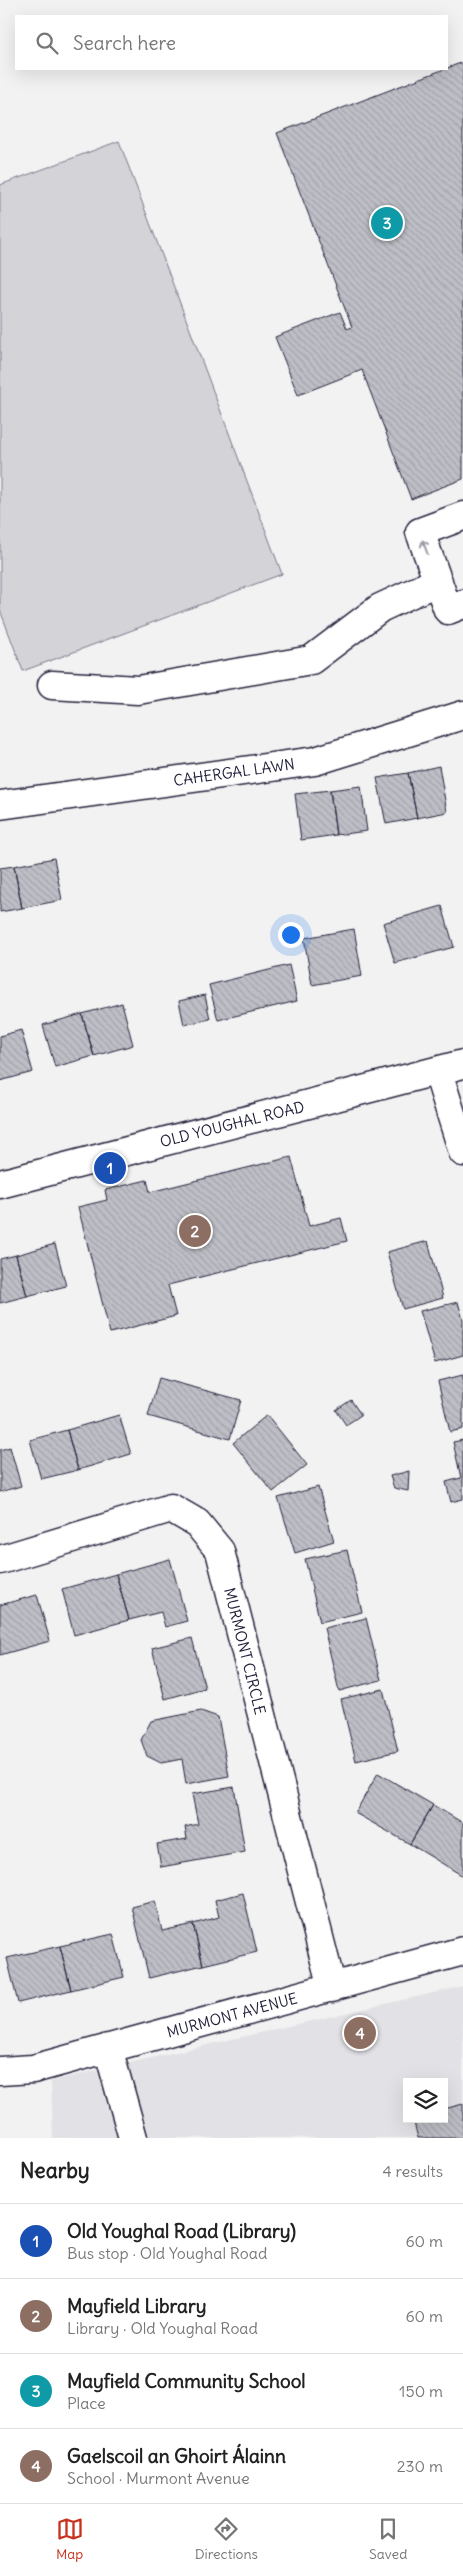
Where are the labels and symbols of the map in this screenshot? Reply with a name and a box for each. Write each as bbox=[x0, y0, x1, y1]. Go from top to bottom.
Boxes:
pin: 3 bbox=[371, 204, 403, 242]
one-way arrow bbox=[420, 539, 429, 555]
street label: CAHERGAL LAWN bbox=[172, 754, 296, 790]
your location bbox=[278, 922, 304, 948]
street label: OLD YOUGHAL ROAD bbox=[158, 1097, 306, 1151]
pin: 1 bbox=[94, 1149, 126, 1187]
pin: 2 bbox=[179, 1212, 211, 1250]
street label: MURMONT CIRCLE bbox=[220, 1586, 270, 1717]
street label: MURMONT AVENUE bbox=[165, 1988, 300, 2042]
pin: 4 bbox=[344, 2014, 376, 2052]

